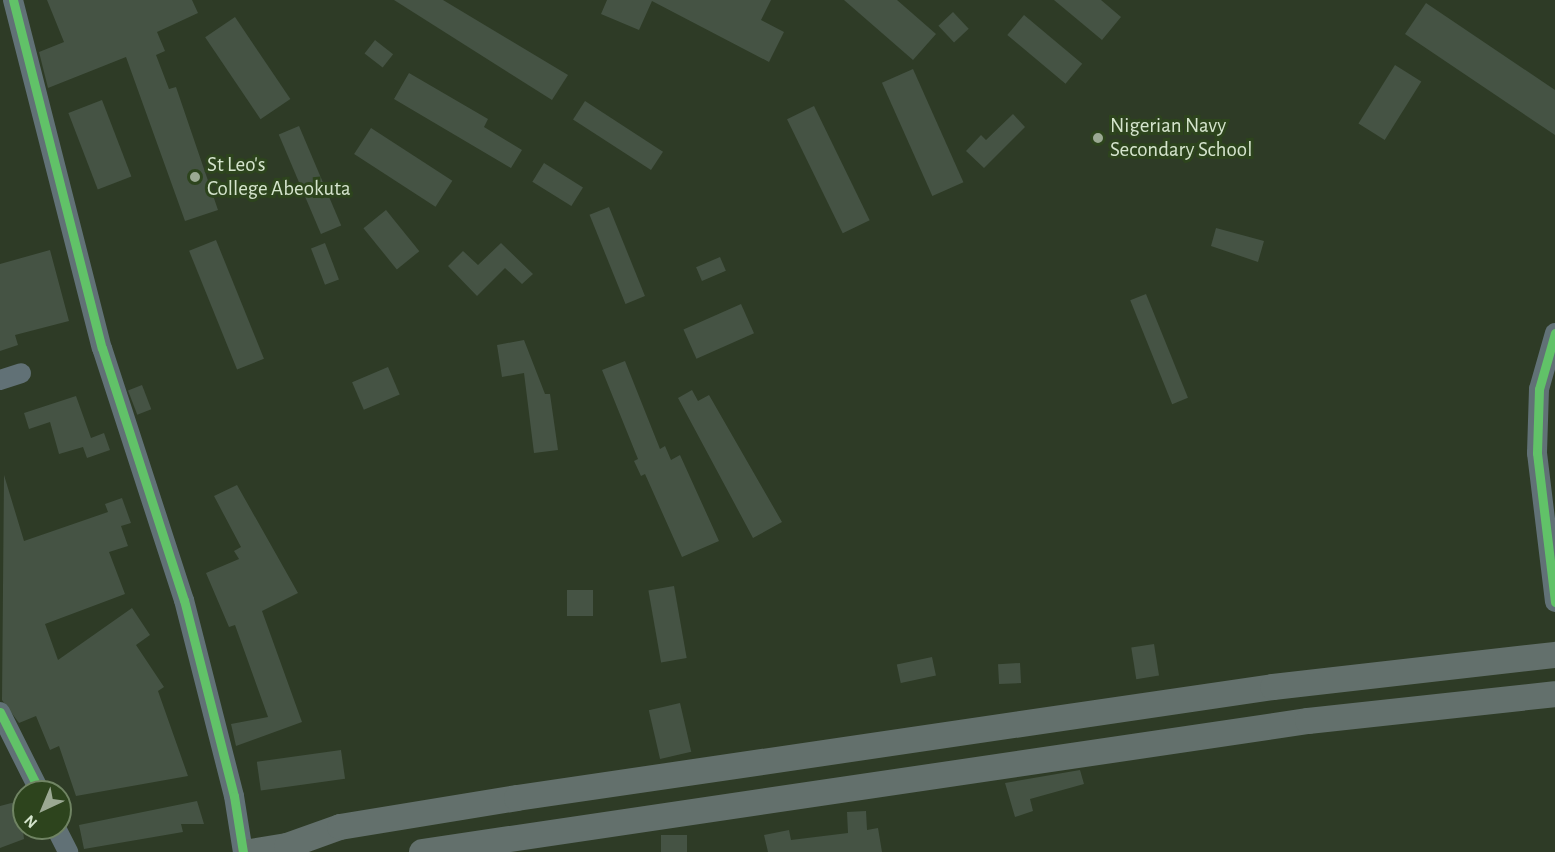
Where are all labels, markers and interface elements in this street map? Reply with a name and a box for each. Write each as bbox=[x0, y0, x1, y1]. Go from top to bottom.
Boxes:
place label: Nigerian Navy Secondary School bbox=[1110, 113, 1252, 163]
marker: Nigerian Navy Secondary School bbox=[1091, 131, 1105, 145]
place label: St Leo's College Abeokuta bbox=[207, 152, 351, 202]
marker: St Leo's College Abeokuta bbox=[188, 170, 202, 184]
north arrow bbox=[12, 780, 72, 840]
text: N bbox=[21, 812, 40, 831]

